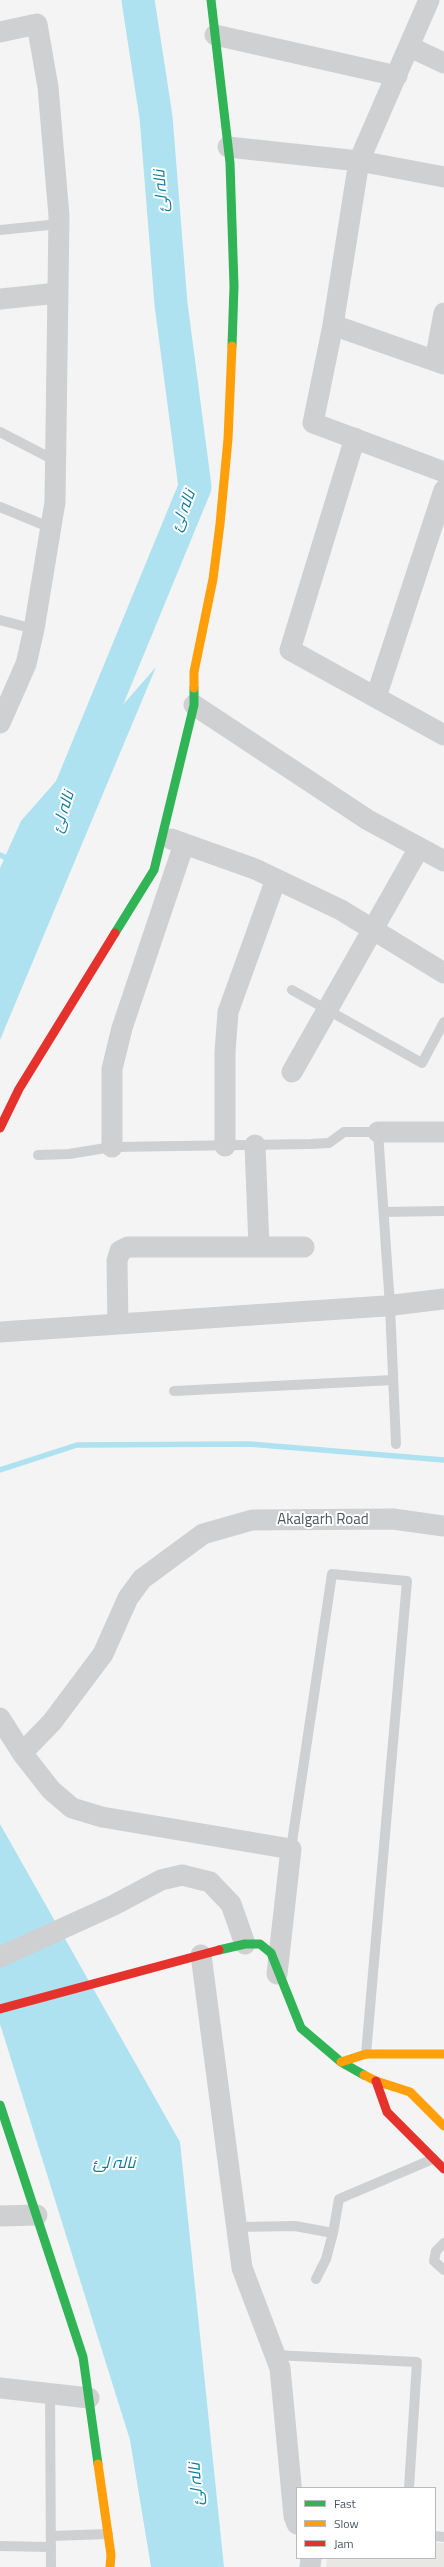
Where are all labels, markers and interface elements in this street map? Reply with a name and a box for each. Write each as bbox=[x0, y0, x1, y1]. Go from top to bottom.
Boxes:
water label: نالہ لئ bbox=[151, 169, 173, 213]
water label: نالہ لئ bbox=[167, 488, 201, 534]
water label: نالہ لئ bbox=[49, 789, 79, 835]
street label: Akalgarh Road bbox=[277, 1511, 369, 1529]
water label: نالہ لئ bbox=[93, 2154, 135, 2174]
water label: نالہ لئ bbox=[186, 2462, 208, 2506]
legend bbox=[296, 2487, 436, 2559]
text: Fast bbox=[334, 2494, 356, 2513]
text: Slow bbox=[334, 2514, 359, 2533]
text: Jam bbox=[334, 2534, 354, 2553]

